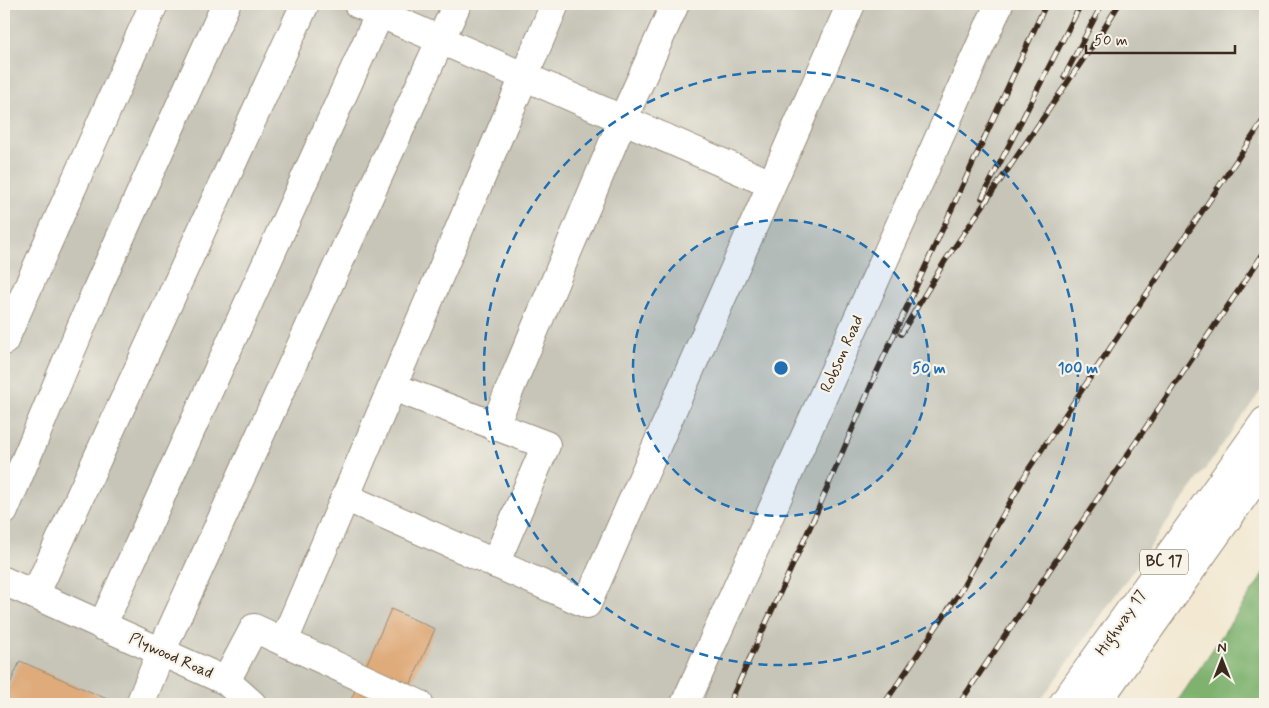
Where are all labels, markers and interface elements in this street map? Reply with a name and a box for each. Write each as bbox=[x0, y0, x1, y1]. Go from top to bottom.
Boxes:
scale bar bbox=[1086, 22, 1235, 54]
text: 50 m bbox=[1094, 31, 1128, 51]
street label: Robson Road bbox=[816, 312, 868, 396]
centre of rings bbox=[772, 359, 790, 377]
text: 50 m bbox=[912, 359, 946, 379]
text: 100 m bbox=[1058, 359, 1098, 379]
road number: BC 17 bbox=[1140, 550, 1188, 574]
street label: Highway 17 bbox=[1091, 586, 1152, 660]
street label: Plywood Road bbox=[126, 628, 216, 684]
north arrow bbox=[1196, 636, 1246, 686]
text: N bbox=[1217, 639, 1227, 657]

